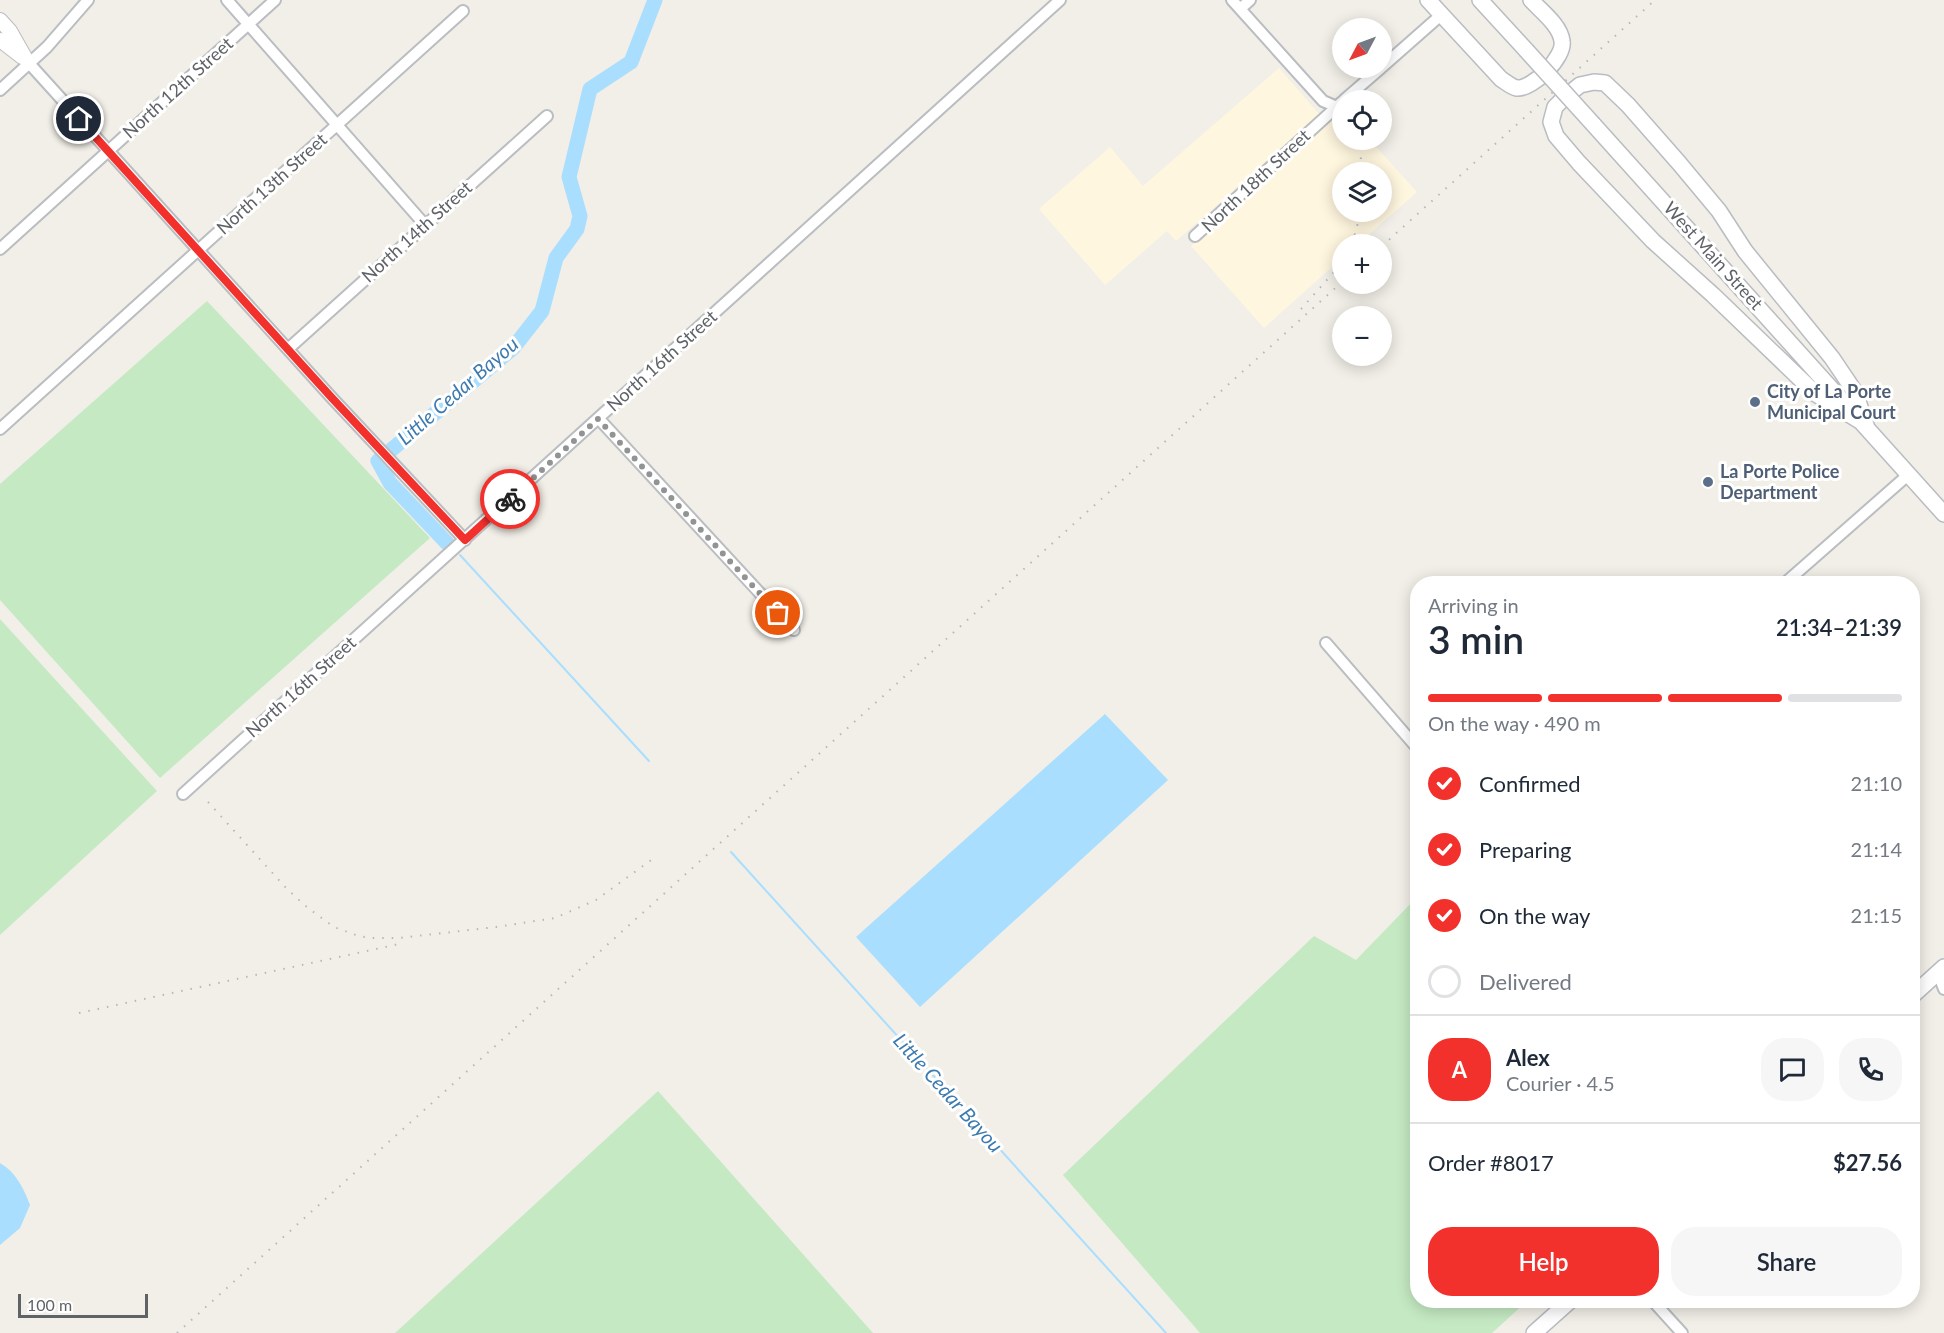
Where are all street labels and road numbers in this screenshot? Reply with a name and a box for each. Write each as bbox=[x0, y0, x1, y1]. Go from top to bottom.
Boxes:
street label: North 12th Street bbox=[118, 32, 237, 143]
street label: North 18th Street bbox=[1196, 124, 1315, 236]
street label: North 13th Street bbox=[212, 128, 331, 239]
street label: North 14th Street bbox=[357, 176, 476, 287]
street label: West Main Street bbox=[1659, 197, 1768, 314]
street label: North 16th Street bbox=[602, 305, 721, 416]
street label: North 16th Street bbox=[241, 631, 360, 742]

